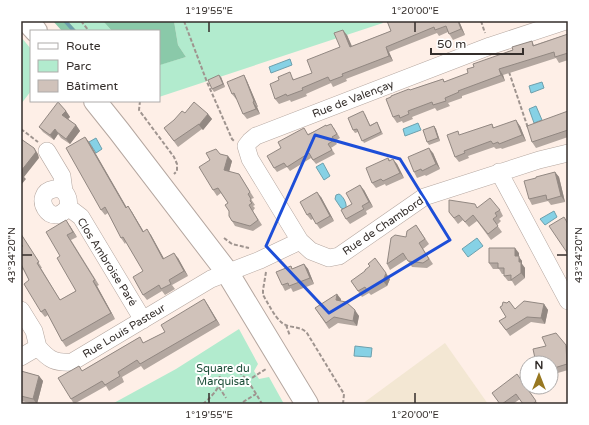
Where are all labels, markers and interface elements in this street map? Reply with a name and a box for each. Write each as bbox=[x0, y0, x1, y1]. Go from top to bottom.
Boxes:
text: 1°19'55"E bbox=[185, 5, 233, 17]
text: 1°20'00"E bbox=[391, 5, 439, 17]
legend bbox=[30, 30, 160, 102]
scale bar bbox=[431, 30, 523, 56]
text: 50 m bbox=[437, 37, 466, 51]
text: Route bbox=[66, 39, 101, 53]
text: Parc bbox=[66, 59, 91, 73]
street label: Rue de Valençay bbox=[310, 77, 396, 121]
text: Bâtiment bbox=[66, 79, 118, 93]
street label: Rue de Chambord bbox=[340, 194, 426, 258]
street label: Clos Ambroise Paré bbox=[75, 215, 139, 309]
text: 43°34'20"N bbox=[6, 227, 18, 283]
text: 43°34'20"N bbox=[573, 227, 585, 283]
street label: Rue Louis Pasteur bbox=[80, 301, 168, 361]
north arrow bbox=[519, 355, 559, 395]
text: N bbox=[535, 359, 543, 372]
park label: Square du Marquisat bbox=[196, 362, 250, 388]
text: 1°19'55"E bbox=[185, 409, 233, 421]
text: 1°20'00"E bbox=[391, 409, 439, 421]

